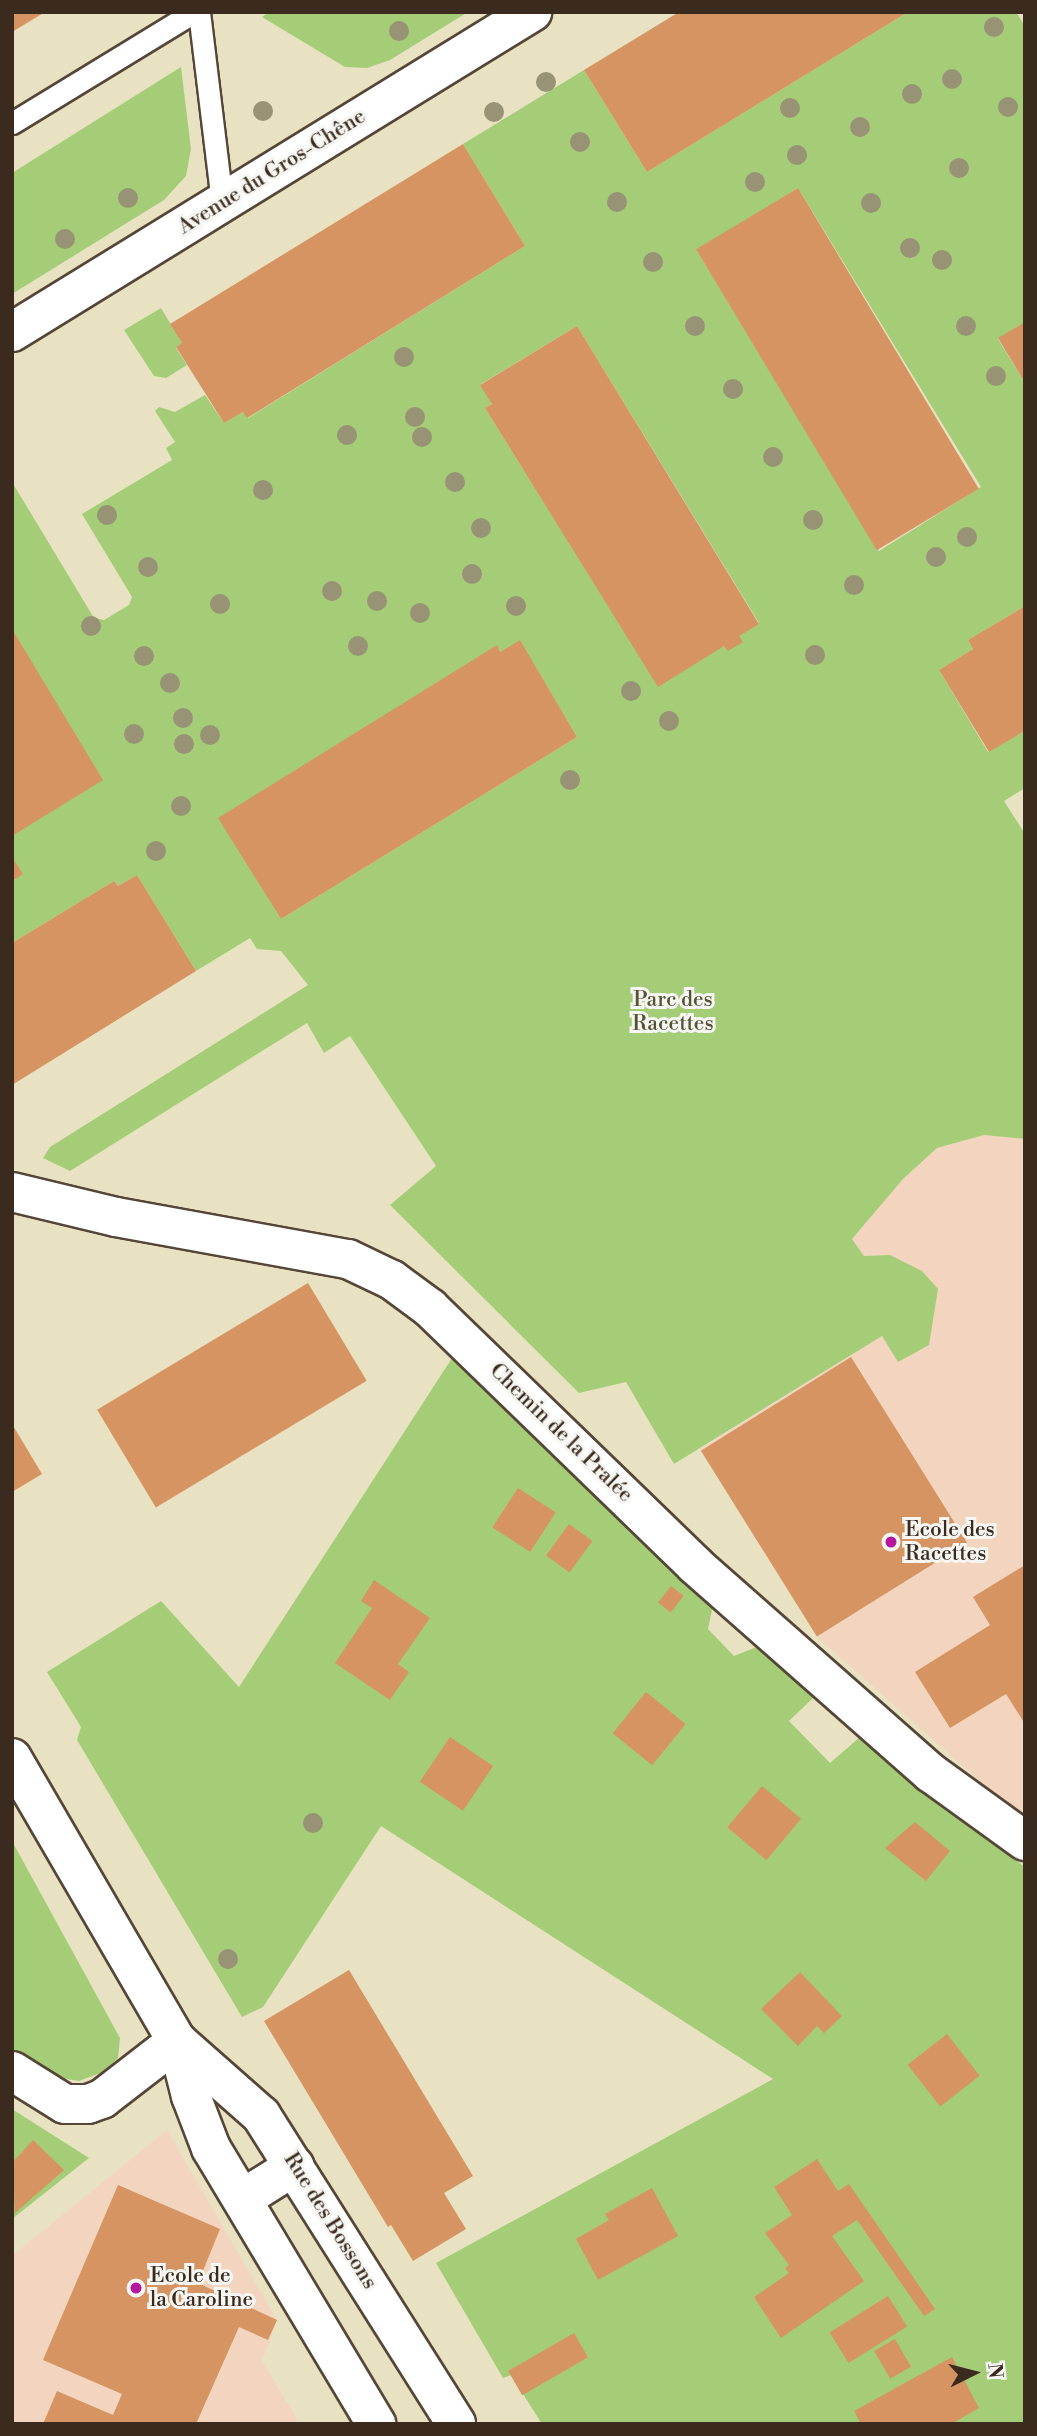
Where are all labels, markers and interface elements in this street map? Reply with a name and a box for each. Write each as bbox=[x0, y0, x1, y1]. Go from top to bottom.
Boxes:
street label: Avenue du Gros-Chêne bbox=[174, 104, 370, 240]
park label: Parc des Racettes bbox=[632, 987, 714, 1037]
street label: Chemin de la Pralée bbox=[484, 1358, 638, 1508]
place label: Ecole des Racettes bbox=[905, 1517, 995, 1567]
marker: Ecole des Racettes bbox=[883, 1534, 899, 1550]
street label: Rue des Bossons bbox=[278, 2148, 382, 2294]
place label: Ecole de la Caroline bbox=[150, 2263, 253, 2313]
marker: Ecole de la Caroline bbox=[128, 2280, 144, 2296]
north arrow bbox=[939, 2338, 1009, 2408]
text: N bbox=[982, 2362, 1008, 2380]

